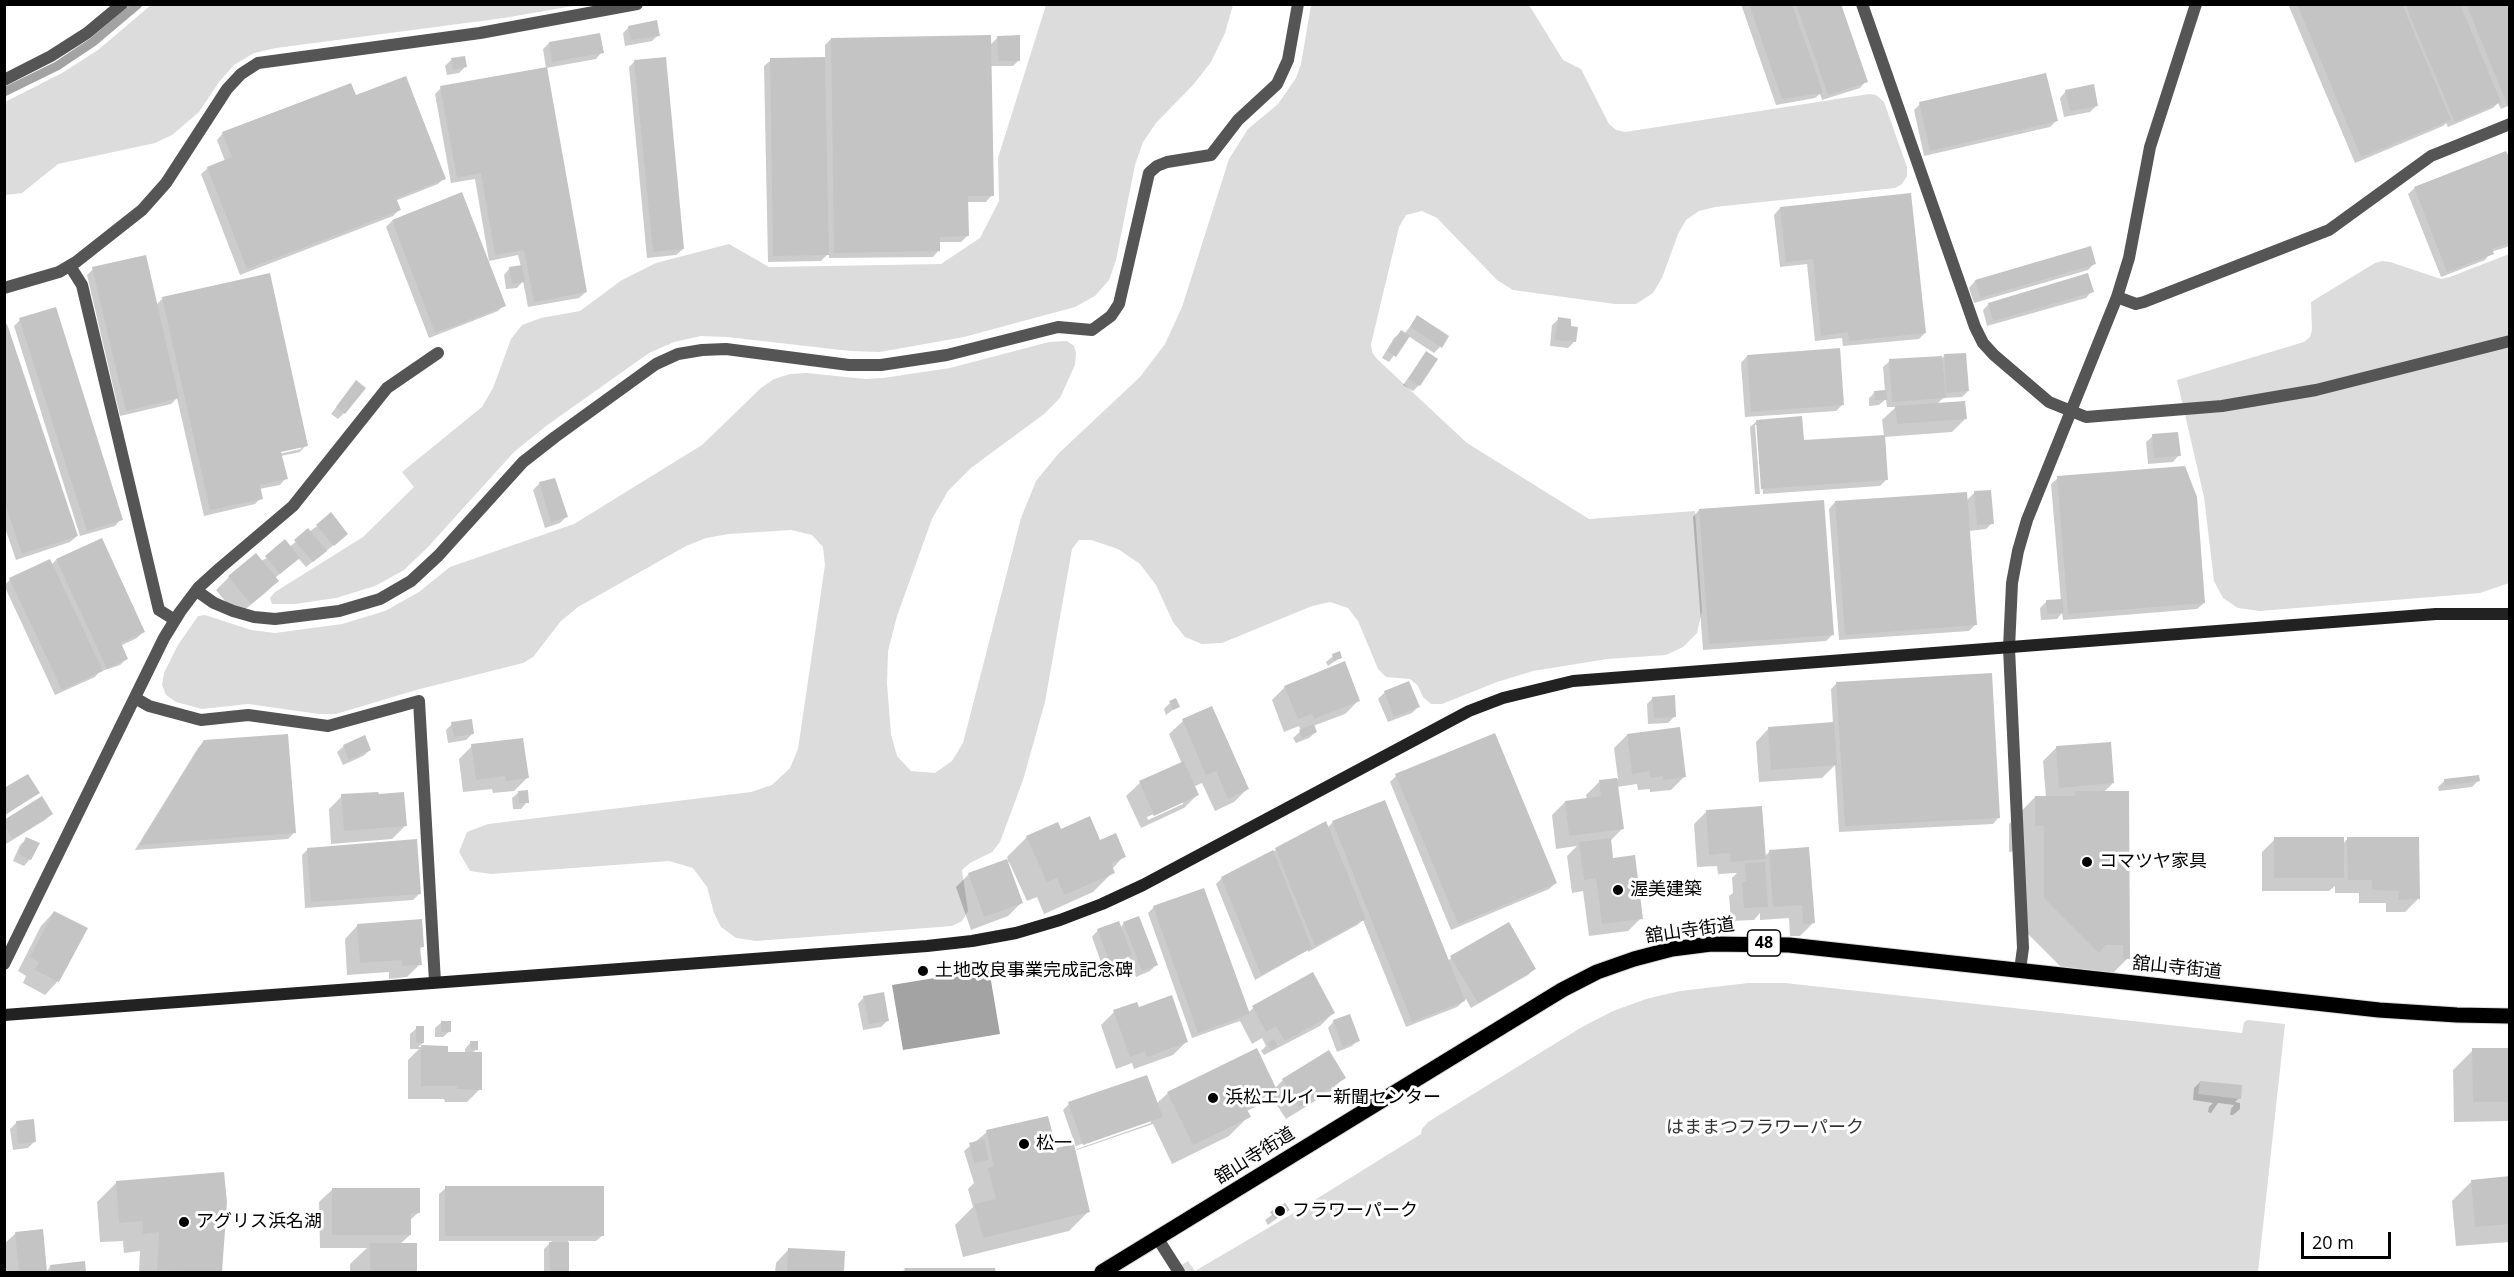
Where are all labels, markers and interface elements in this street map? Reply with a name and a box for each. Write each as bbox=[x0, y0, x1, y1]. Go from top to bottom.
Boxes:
place label: コマツヤ家具 bbox=[2099, 851, 2207, 873]
marker: コマツヤ家具 bbox=[2080, 855, 2094, 869]
place label: 渥美建築 bbox=[1630, 879, 1702, 901]
marker: 渥美建築 bbox=[1611, 883, 1625, 897]
street label: 舘山寺街道 bbox=[1644, 914, 1736, 948]
road number: 48 bbox=[1748, 930, 1780, 956]
street label: 舘山寺街道 bbox=[2131, 953, 2223, 983]
place label: 土地改良事業完成記念碑 bbox=[935, 960, 1133, 982]
marker: 土地改良事業完成記念碑 bbox=[916, 964, 930, 978]
place label: 浜松エルイー新聞センター bbox=[1225, 1087, 1441, 1109]
marker: 浜松エルイー新聞センター bbox=[1206, 1091, 1220, 1105]
park label: はままつフラワーパーク bbox=[1666, 1117, 1864, 1139]
street label: 舘山寺街道 bbox=[1211, 1123, 1299, 1189]
place label: 松一 bbox=[1036, 1133, 1072, 1155]
marker: 松一 bbox=[1017, 1137, 1031, 1151]
place label: フラワーパーク bbox=[1292, 1200, 1418, 1222]
marker: フラワーパーク bbox=[1273, 1204, 1287, 1218]
place label: アグリス浜名湖 bbox=[196, 1211, 322, 1233]
marker: アグリス浜名湖 bbox=[177, 1215, 191, 1229]
scale bar bbox=[2304, 1220, 2394, 1258]
text: 20 m bbox=[2312, 1230, 2354, 1254]

